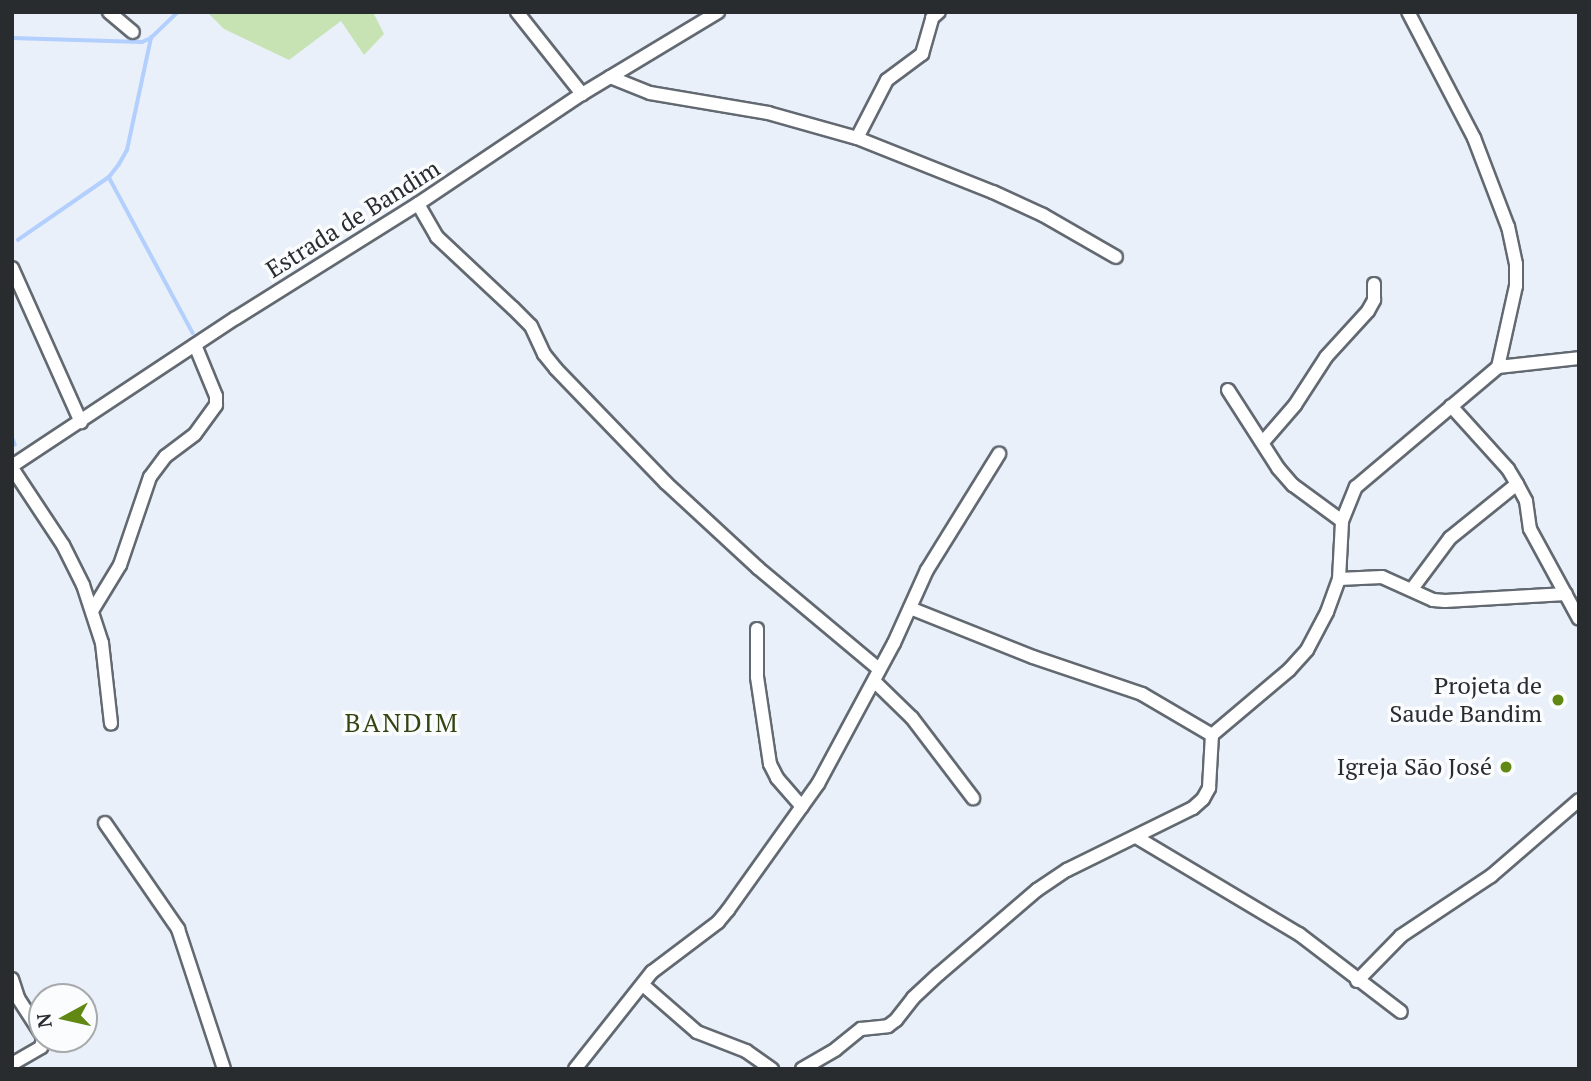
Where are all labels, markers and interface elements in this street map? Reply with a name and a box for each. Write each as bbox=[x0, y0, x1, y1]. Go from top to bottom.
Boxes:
street label: Estrada de Bandim bbox=[261, 154, 445, 284]
place label: Projeta de Saude Bandim bbox=[1390, 672, 1542, 728]
marker: Projeta de Saude Bandim bbox=[1548, 690, 1568, 710]
district label: BANDIM bbox=[345, 707, 459, 739]
place label: Igreja São José bbox=[1337, 753, 1492, 781]
marker: Igreja São José bbox=[1498, 759, 1514, 775]
north arrow bbox=[28, 983, 98, 1053]
text: N bbox=[30, 1012, 57, 1030]

